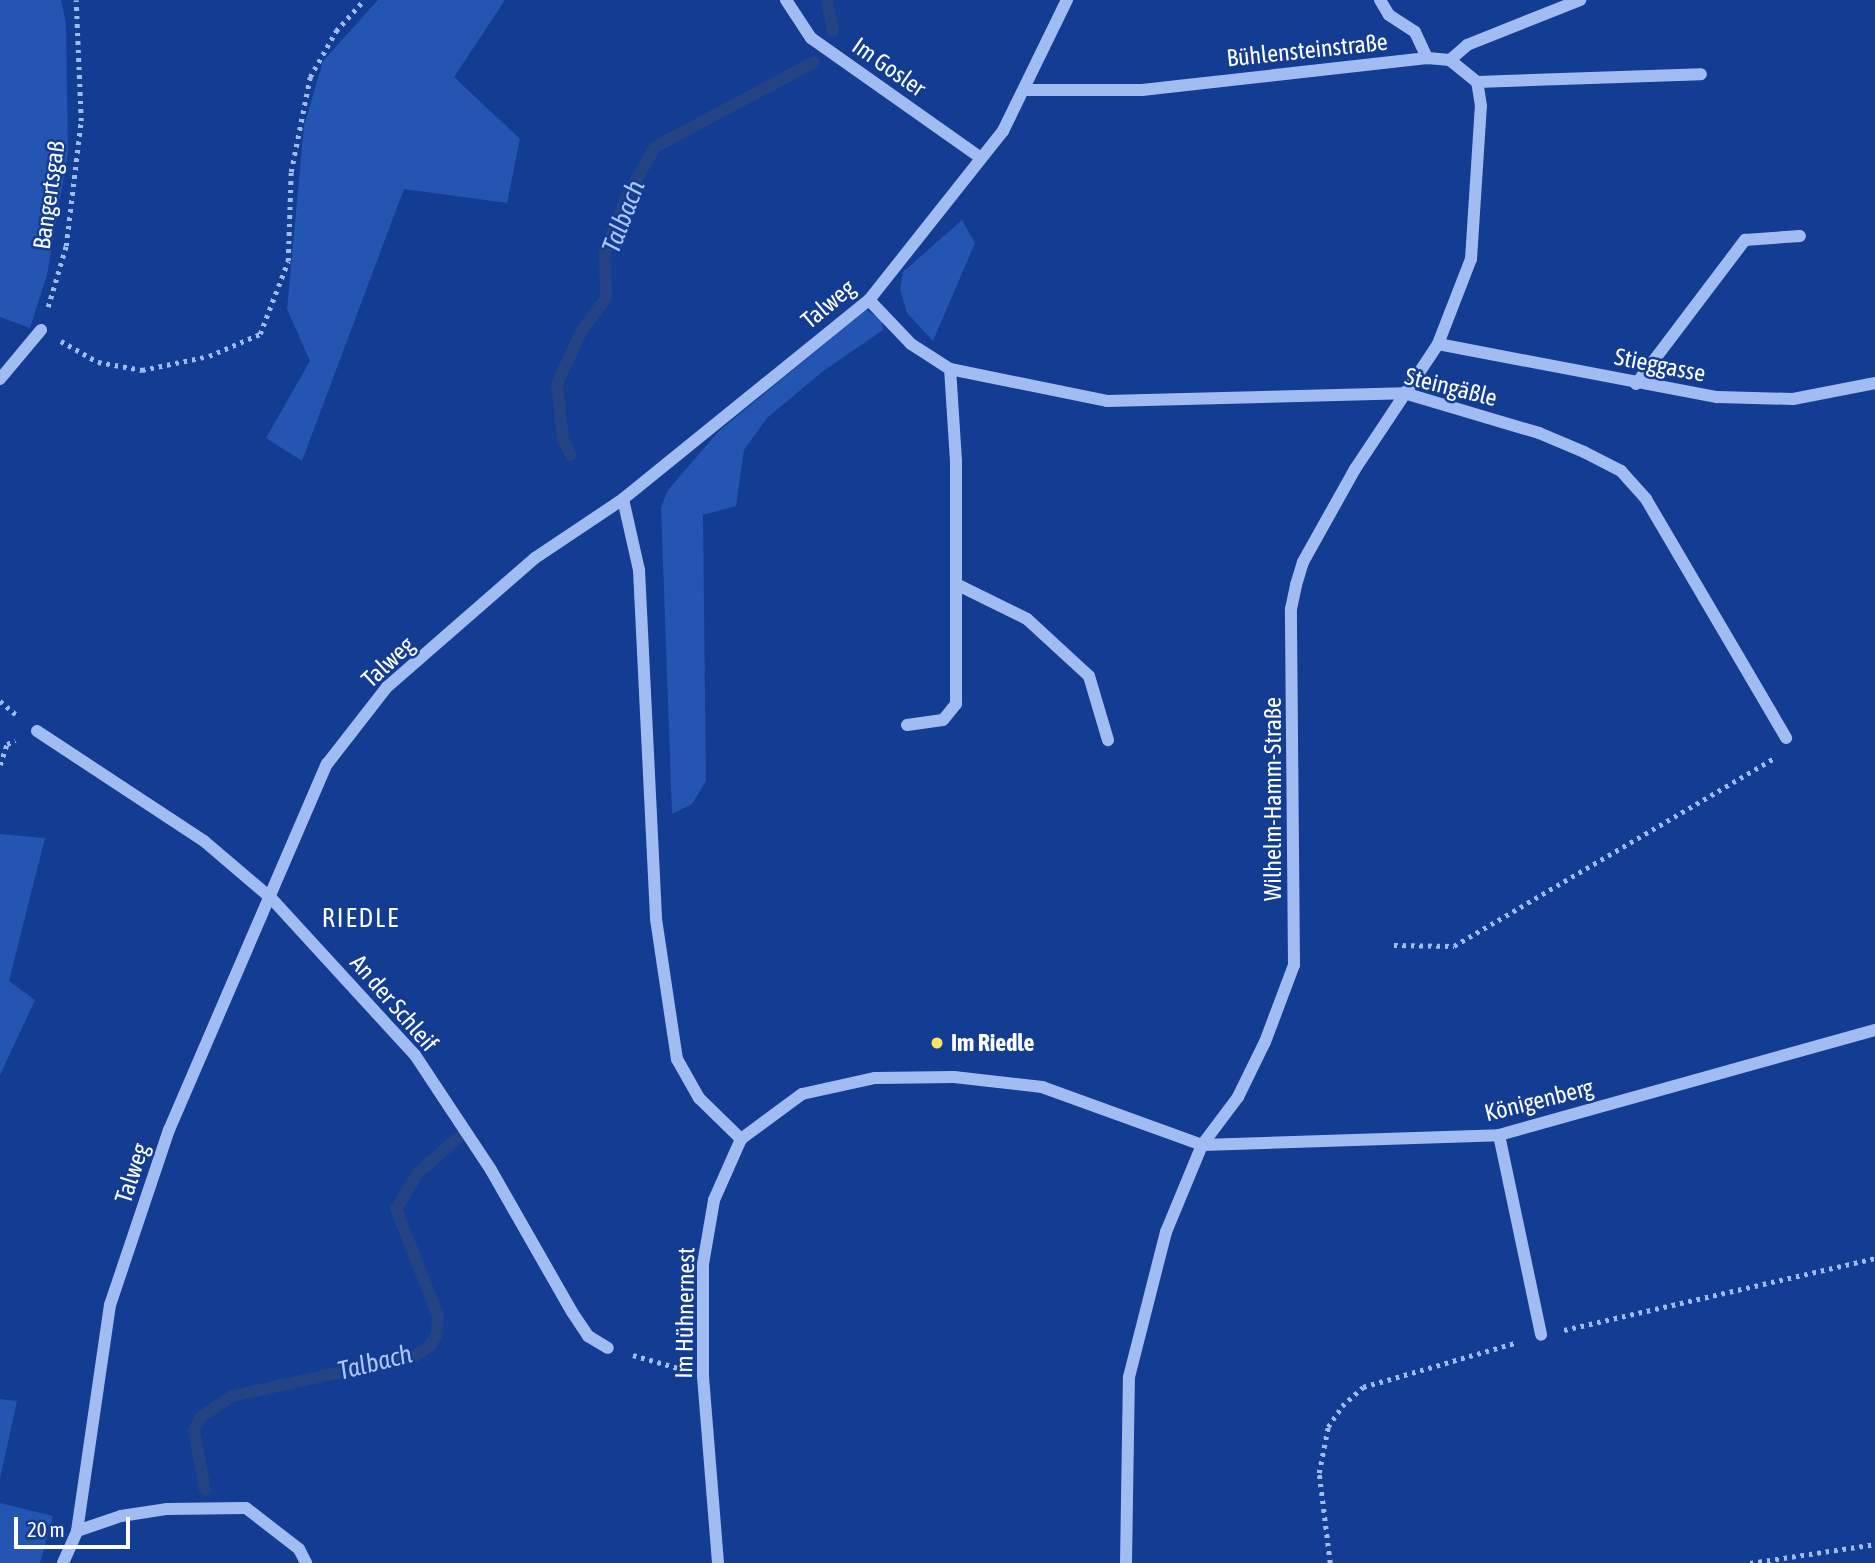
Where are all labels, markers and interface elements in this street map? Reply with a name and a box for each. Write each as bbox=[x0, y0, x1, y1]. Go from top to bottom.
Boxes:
street label: Bühlensteinstraße bbox=[1225, 27, 1389, 73]
street label: Im Gosler bbox=[847, 31, 931, 103]
street label: Bangertsgaß bbox=[27, 139, 71, 251]
water label: Talbach bbox=[596, 176, 652, 258]
street label: Talweg bbox=[795, 273, 861, 335]
street label: Stieggasse bbox=[1612, 342, 1708, 388]
street label: Steingäßle bbox=[1402, 362, 1500, 412]
street label: Talweg bbox=[356, 631, 420, 693]
street label: Wilhelm-Hamm-Straße bbox=[1259, 697, 1287, 901]
district label: RIEDLE bbox=[323, 903, 399, 935]
street label: An der Schleif bbox=[344, 949, 444, 1057]
place label: Im Riedle bbox=[951, 1029, 1034, 1057]
marker: Im Riedle bbox=[929, 1035, 945, 1051]
street label: Königenberg bbox=[1482, 1073, 1596, 1127]
street label: Talweg bbox=[109, 1139, 155, 1207]
street label: Im Hühnernest bbox=[669, 1247, 701, 1379]
water label: Talbach bbox=[335, 1339, 415, 1387]
scale bar bbox=[18, 1504, 133, 1548]
text: 20 m bbox=[27, 1517, 65, 1541]

